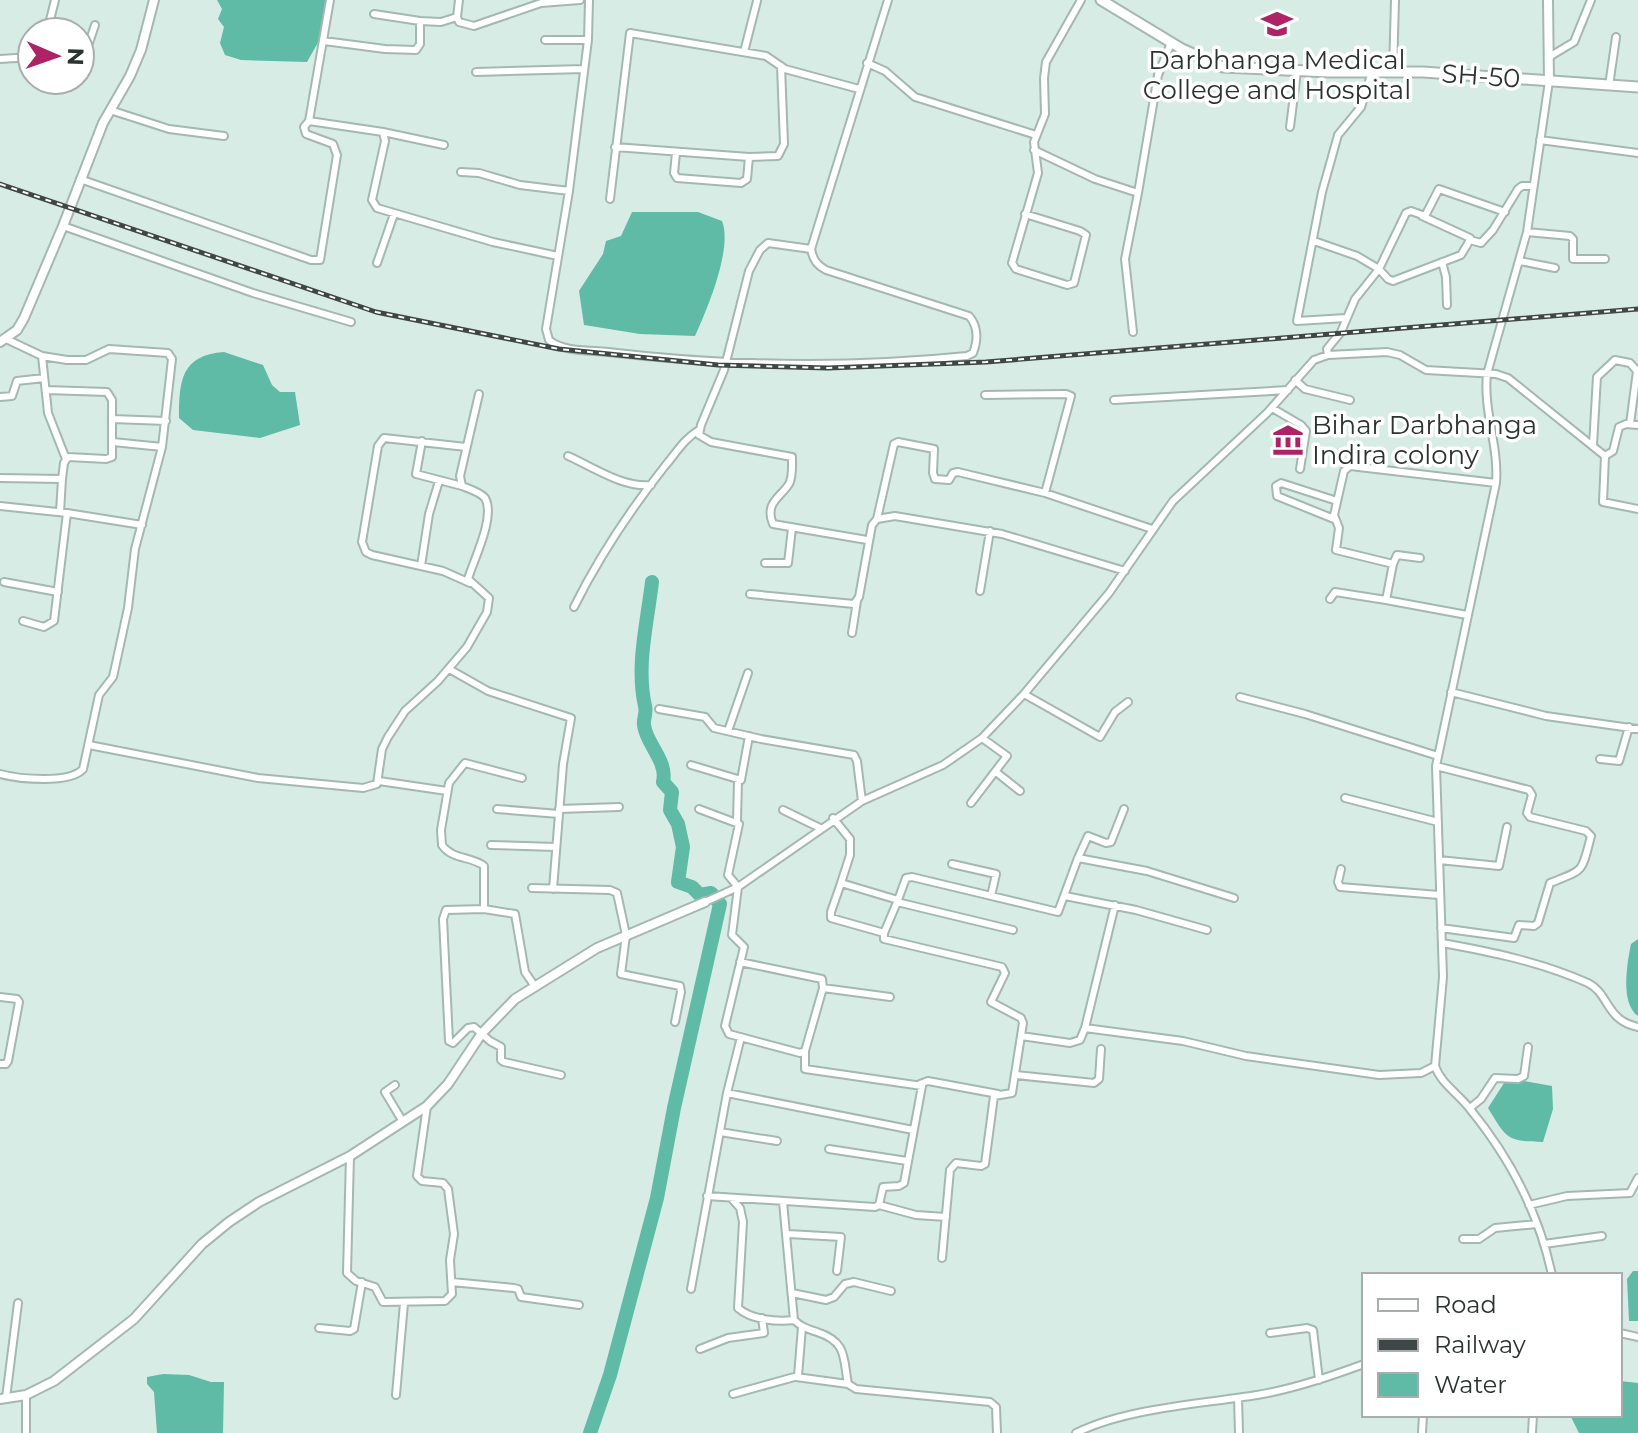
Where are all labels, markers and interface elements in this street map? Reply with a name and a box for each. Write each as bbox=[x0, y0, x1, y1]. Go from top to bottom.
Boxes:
school or university icon: Darbhanga Medical College and Hospital bbox=[1260, 7, 1294, 41]
north arrow bbox=[16, 16, 96, 96]
place label: Darbhanga Medical College and Hospital bbox=[1143, 44, 1411, 106]
text: N bbox=[62, 47, 89, 66]
street label: SH-50 bbox=[1440, 57, 1522, 95]
place label: Bihar Darbhanga Indira colony bbox=[1312, 409, 1537, 471]
museum icon: Bihar Darbhanga Indira colony bbox=[1271, 423, 1305, 457]
legend bbox=[1362, 1273, 1622, 1417]
text: Road bbox=[1434, 1290, 1497, 1319]
text: Railway bbox=[1434, 1330, 1526, 1359]
text: Water bbox=[1434, 1370, 1507, 1399]

